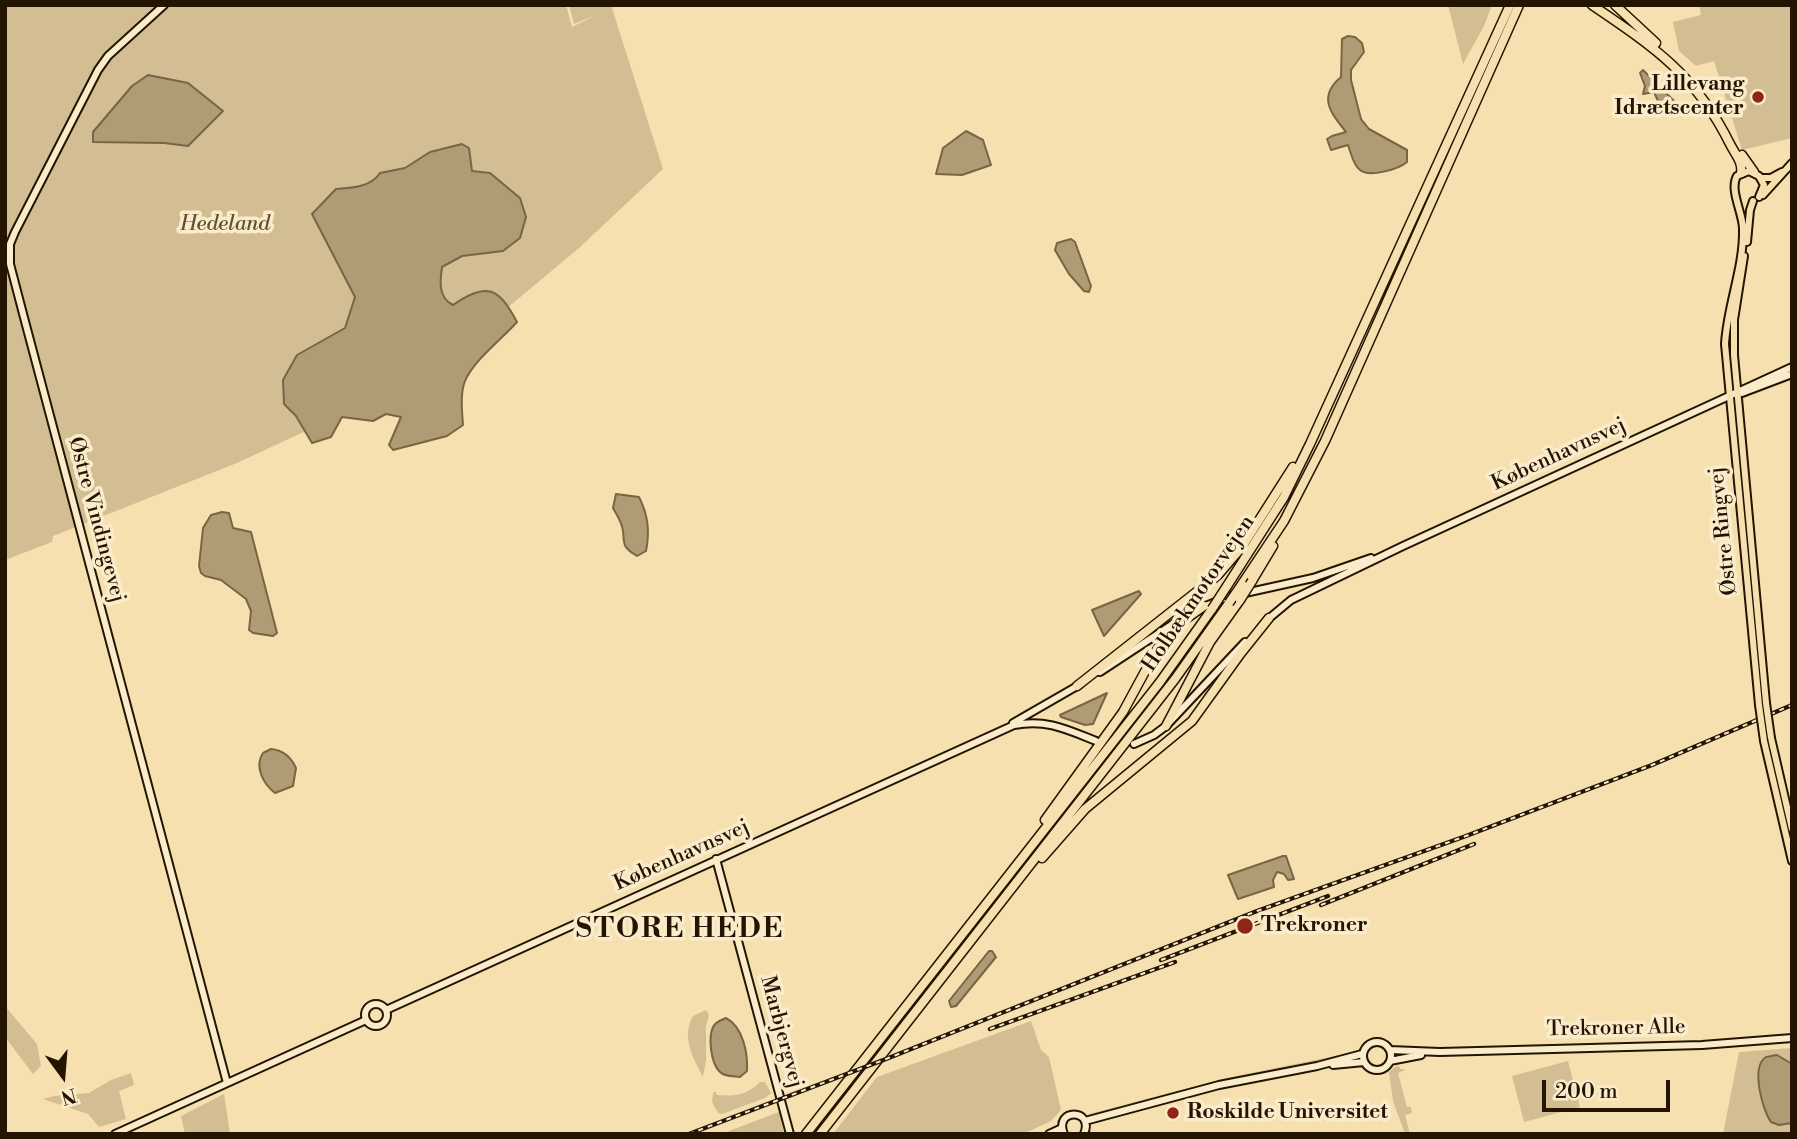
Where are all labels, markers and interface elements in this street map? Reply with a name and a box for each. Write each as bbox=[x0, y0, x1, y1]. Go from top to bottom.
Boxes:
place label: Lillevang Idrætscenter bbox=[1615, 72, 1744, 122]
marker: Lillevang Idrætscenter bbox=[1750, 89, 1766, 105]
park label: Hedeland bbox=[180, 212, 270, 238]
street label: Københavnsvej bbox=[1488, 413, 1630, 497]
street label: Østre Vindingevej bbox=[62, 435, 130, 605]
street label: Østre Ringvej bbox=[1705, 466, 1743, 596]
street label: Holbækmotorvejen bbox=[1137, 511, 1261, 677]
street label: Københavnsvej bbox=[610, 815, 754, 897]
district label: STORE HEDE bbox=[577, 913, 783, 947]
place label: Trekroner bbox=[1261, 913, 1368, 939]
marker: Trekroner bbox=[1235, 916, 1255, 936]
street label: Marbjergvej bbox=[754, 973, 808, 1091]
street label: Trekroner Alle bbox=[1546, 1015, 1686, 1043]
north arrow bbox=[28, 1041, 98, 1111]
scale bar bbox=[1545, 1066, 1673, 1110]
text: 200 m bbox=[1555, 1079, 1618, 1105]
text: N bbox=[58, 1083, 79, 1110]
place label: Roskilde Universitet bbox=[1187, 1100, 1388, 1126]
marker: Roskilde Universitet bbox=[1165, 1105, 1181, 1121]

